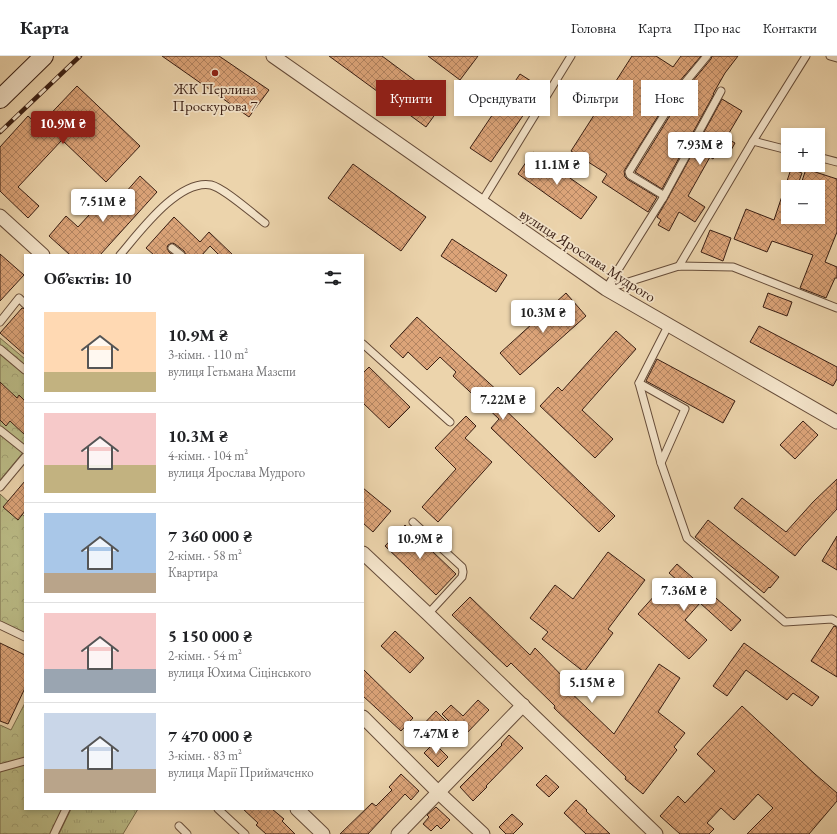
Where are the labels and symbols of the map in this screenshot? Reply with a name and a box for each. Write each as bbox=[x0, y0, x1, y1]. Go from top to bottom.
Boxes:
marker: ЖК Перлина Проскурова 7 bbox=[210, 68, 220, 78]
place label: ЖК Перлина Проскурова 7 bbox=[172, 79, 258, 115]
pin: 10.9M ₴ bbox=[26, 111, 100, 145]
pin: 7.93M ₴ bbox=[663, 132, 737, 166]
pin: 11.1M ₴ bbox=[520, 152, 594, 186]
pin: 7.51M ₴ bbox=[66, 189, 140, 223]
street label: вулиця Ярослава Мудрого bbox=[516, 204, 660, 306]
pin: 10.3M ₴ bbox=[506, 300, 580, 334]
pin: 7.22M ₴ bbox=[466, 387, 540, 421]
pin: 10.9M ₴ bbox=[383, 526, 457, 560]
pin: 7.36M ₴ bbox=[647, 578, 721, 612]
pin: 5.15M ₴ bbox=[555, 670, 629, 704]
pin: 7.47M ₴ bbox=[399, 721, 473, 755]

